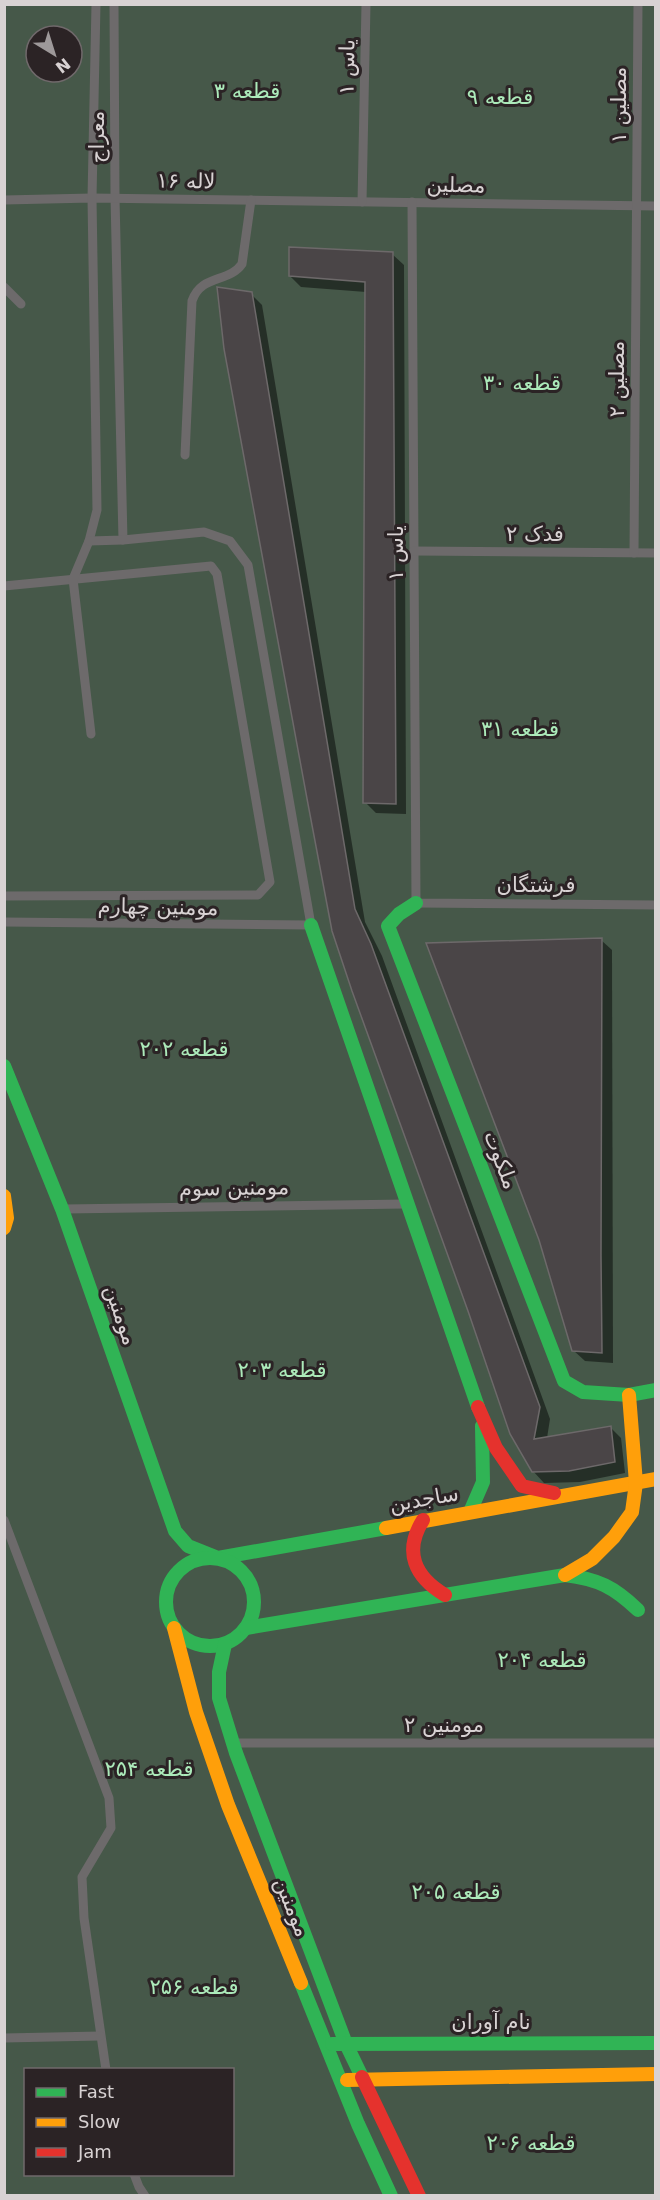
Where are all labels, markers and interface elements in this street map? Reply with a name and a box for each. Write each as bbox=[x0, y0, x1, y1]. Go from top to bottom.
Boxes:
north arrow bbox=[24, 24, 84, 84]
street label: یاس ۱ bbox=[335, 39, 359, 95]
text: N bbox=[52, 54, 74, 77]
street label: مصلین ۱ bbox=[607, 67, 631, 143]
park label: قطعه ۳ bbox=[214, 79, 280, 103]
park label: قطعه ۹ bbox=[467, 85, 533, 109]
street label: معراج bbox=[85, 111, 110, 163]
street label: لاله ۱۶ bbox=[156, 168, 216, 194]
street label: مصلین bbox=[426, 172, 486, 198]
street label: مصلین ۲ bbox=[605, 341, 629, 417]
park label: قطعه ۳۰ bbox=[483, 371, 561, 395]
street label: فدک ۲ bbox=[506, 522, 564, 546]
street label: یاس ۱ bbox=[384, 525, 408, 581]
park label: قطعه ۳۱ bbox=[481, 717, 559, 741]
street label: فرشتگان bbox=[497, 873, 575, 897]
street label: مومنین چهارم bbox=[97, 894, 219, 920]
park label: قطعه ۲۰۲ bbox=[139, 1037, 229, 1061]
street label: ملکوت bbox=[479, 1127, 523, 1193]
street label: مومنین سوم bbox=[179, 1175, 289, 1201]
street label: مومنین bbox=[100, 1282, 142, 1348]
park label: قطعه ۲۰۳ bbox=[237, 1358, 327, 1382]
street label: ساجدین bbox=[388, 1481, 460, 1517]
park label: قطعه ۲۰۴ bbox=[497, 1648, 587, 1672]
street label: مومنین ۲ bbox=[404, 1713, 484, 1737]
park label: قطعه ۲۵۴ bbox=[104, 1757, 194, 1781]
street label: مومنین bbox=[269, 1874, 315, 1940]
park label: قطعه ۲۰۵ bbox=[411, 1880, 501, 1904]
park label: قطعه ۲۵۶ bbox=[149, 1975, 239, 1999]
street label: نام آوران bbox=[451, 2009, 531, 2034]
legend bbox=[24, 2068, 234, 2176]
text: Fast bbox=[78, 2081, 114, 2102]
text: Slow bbox=[78, 2111, 120, 2132]
park label: قطعه ۲۰۶ bbox=[486, 2131, 576, 2155]
text: Jam bbox=[77, 2141, 112, 2162]

